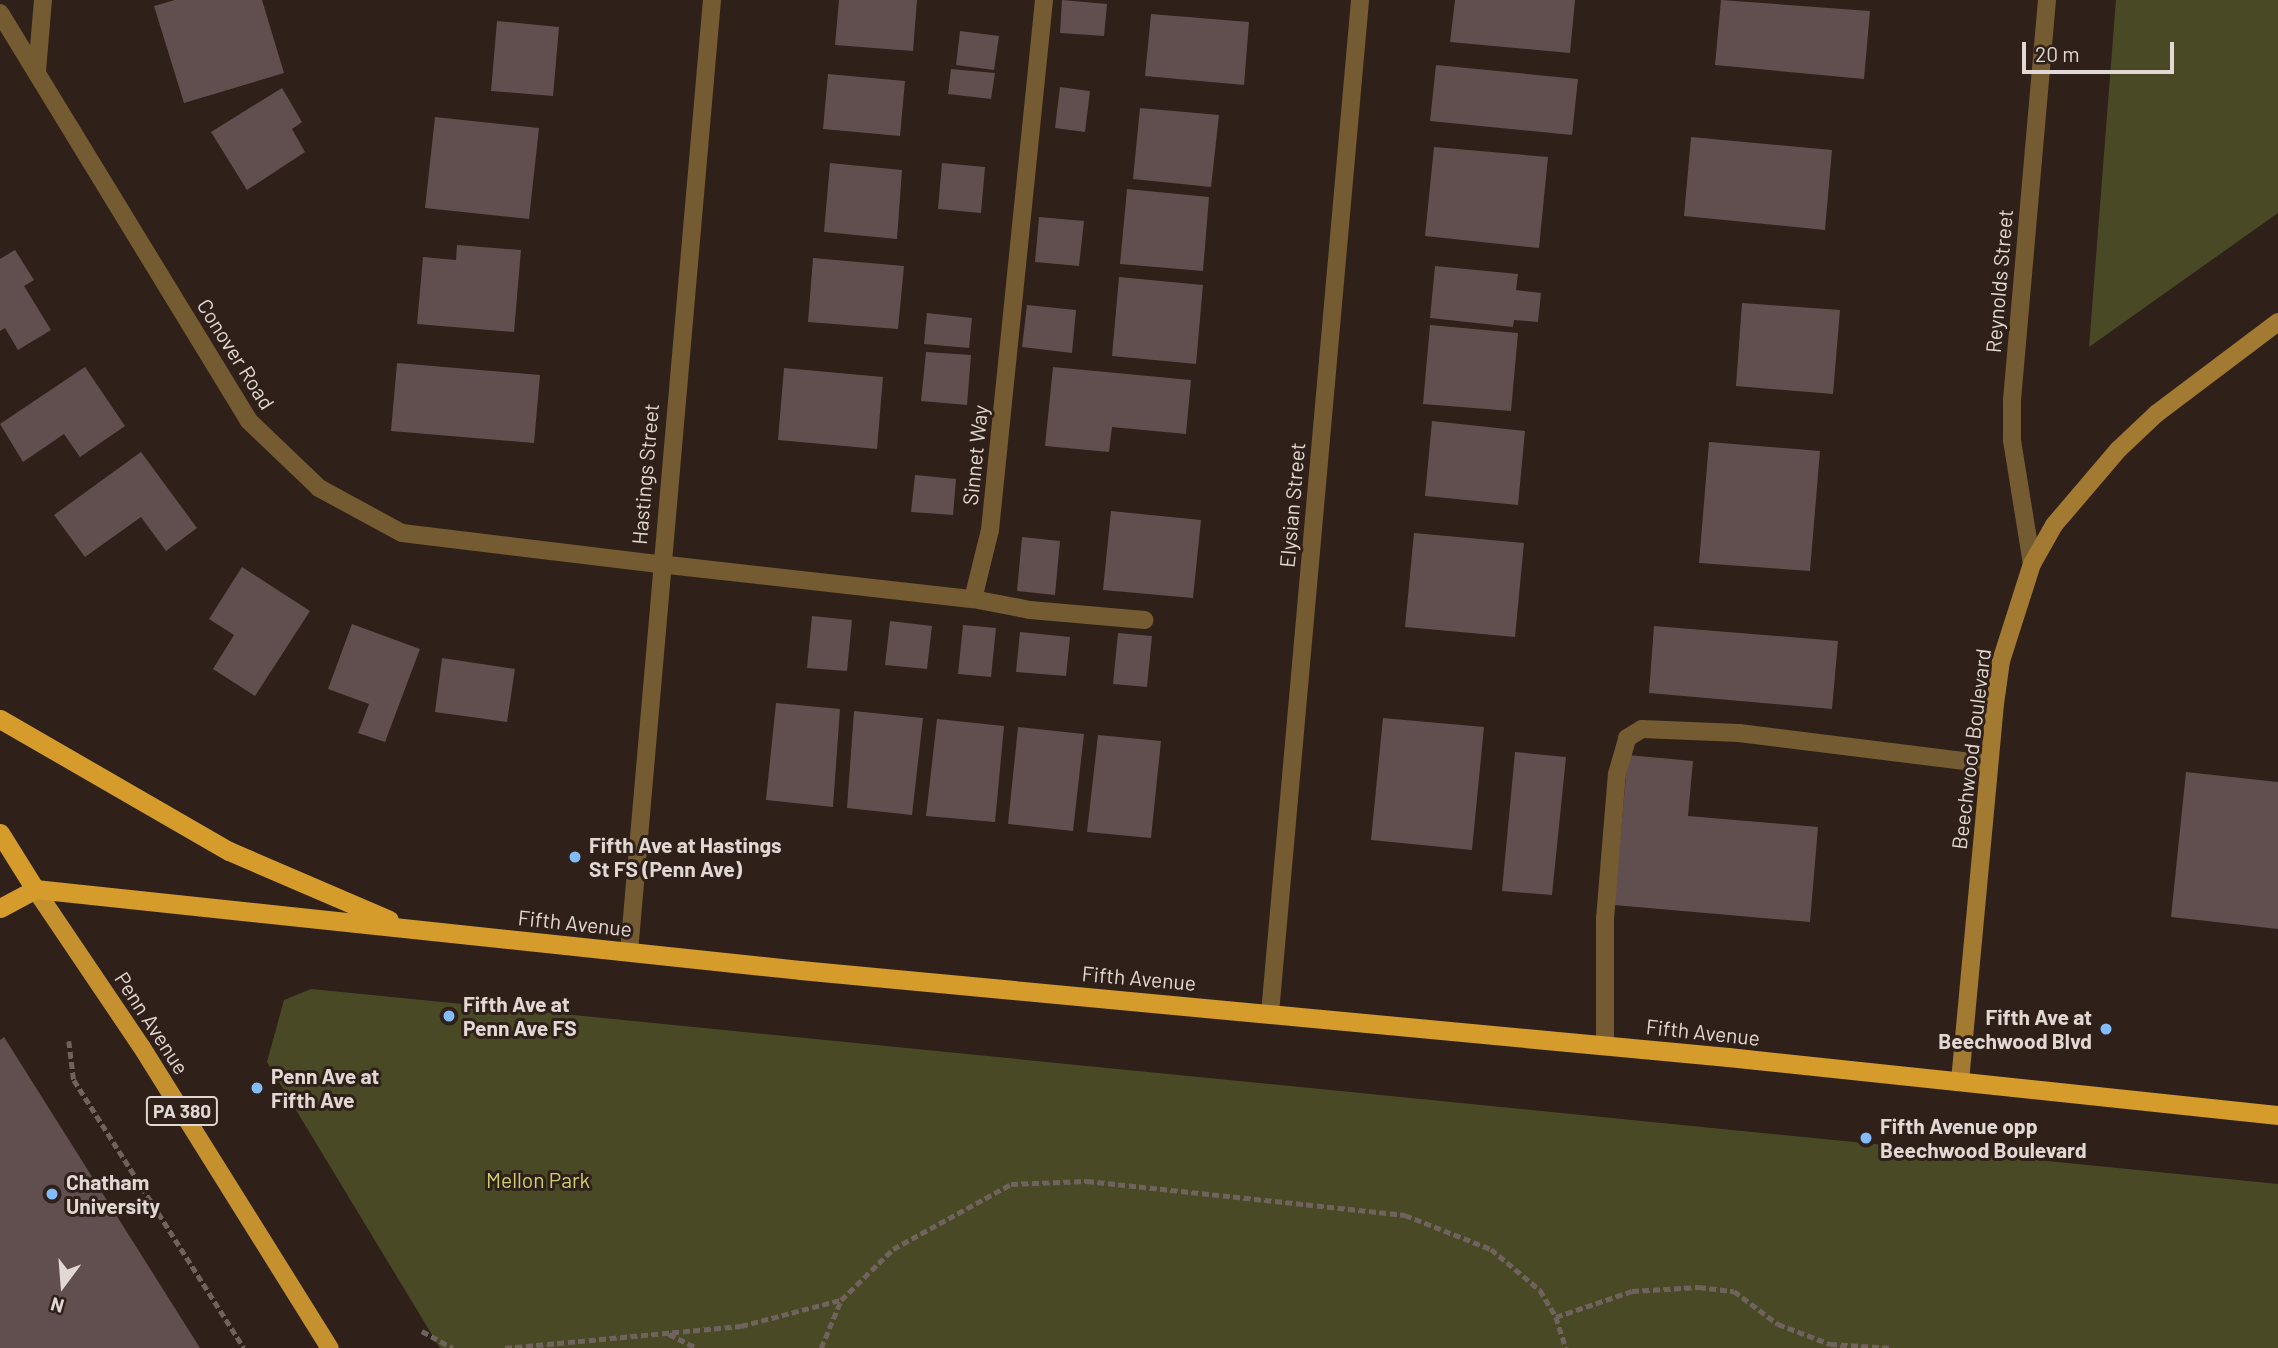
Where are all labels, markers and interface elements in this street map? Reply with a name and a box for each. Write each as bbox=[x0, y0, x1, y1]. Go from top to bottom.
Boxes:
scale bar bbox=[2026, 28, 2178, 72]
text: 20 m bbox=[2035, 41, 2080, 66]
street label: Reynolds Street bbox=[1980, 208, 2018, 354]
street label: Conover Road bbox=[192, 294, 280, 414]
street label: Hastings Street bbox=[626, 402, 664, 546]
street label: Sinnet Way bbox=[957, 404, 993, 506]
street label: Elysian Street bbox=[1274, 441, 1310, 569]
street label: Beechwood Boulevard bbox=[1946, 647, 1996, 851]
place label: Fifth Ave at Hastings St FS (Penn Ave) bbox=[589, 832, 782, 882]
marker: Fifth Ave at Hastings St FS (Penn Ave) bbox=[567, 849, 583, 865]
street label: Fifth Avenue bbox=[517, 904, 633, 942]
street label: Fifth Avenue bbox=[1081, 960, 1197, 996]
street label: Penn Avenue bbox=[110, 967, 194, 1079]
place label: Fifth Ave at Penn Ave FS bbox=[463, 991, 577, 1041]
place label: Fifth Ave at Beechwood Blvd bbox=[1938, 1004, 2092, 1054]
marker: Fifth Ave at Penn Ave FS bbox=[441, 1008, 457, 1024]
street label: Fifth Avenue bbox=[1645, 1013, 1761, 1051]
marker: Fifth Ave at Beechwood Blvd bbox=[2098, 1021, 2114, 1037]
place label: Penn Ave at Fifth Ave bbox=[271, 1063, 379, 1113]
marker: Penn Ave at Fifth Ave bbox=[249, 1080, 265, 1096]
road number: PA 380 bbox=[145, 1096, 219, 1126]
place label: Fifth Avenue opp Beechwood Boulevard bbox=[1880, 1113, 2087, 1163]
marker: Fifth Avenue opp Beechwood Boulevard bbox=[1858, 1130, 1874, 1146]
park label: Mellon Park bbox=[486, 1167, 590, 1193]
place label: Chatham University bbox=[66, 1169, 160, 1219]
marker: Chatham University bbox=[44, 1186, 60, 1202]
north arrow bbox=[28, 1250, 98, 1320]
text: N bbox=[48, 1293, 66, 1318]

